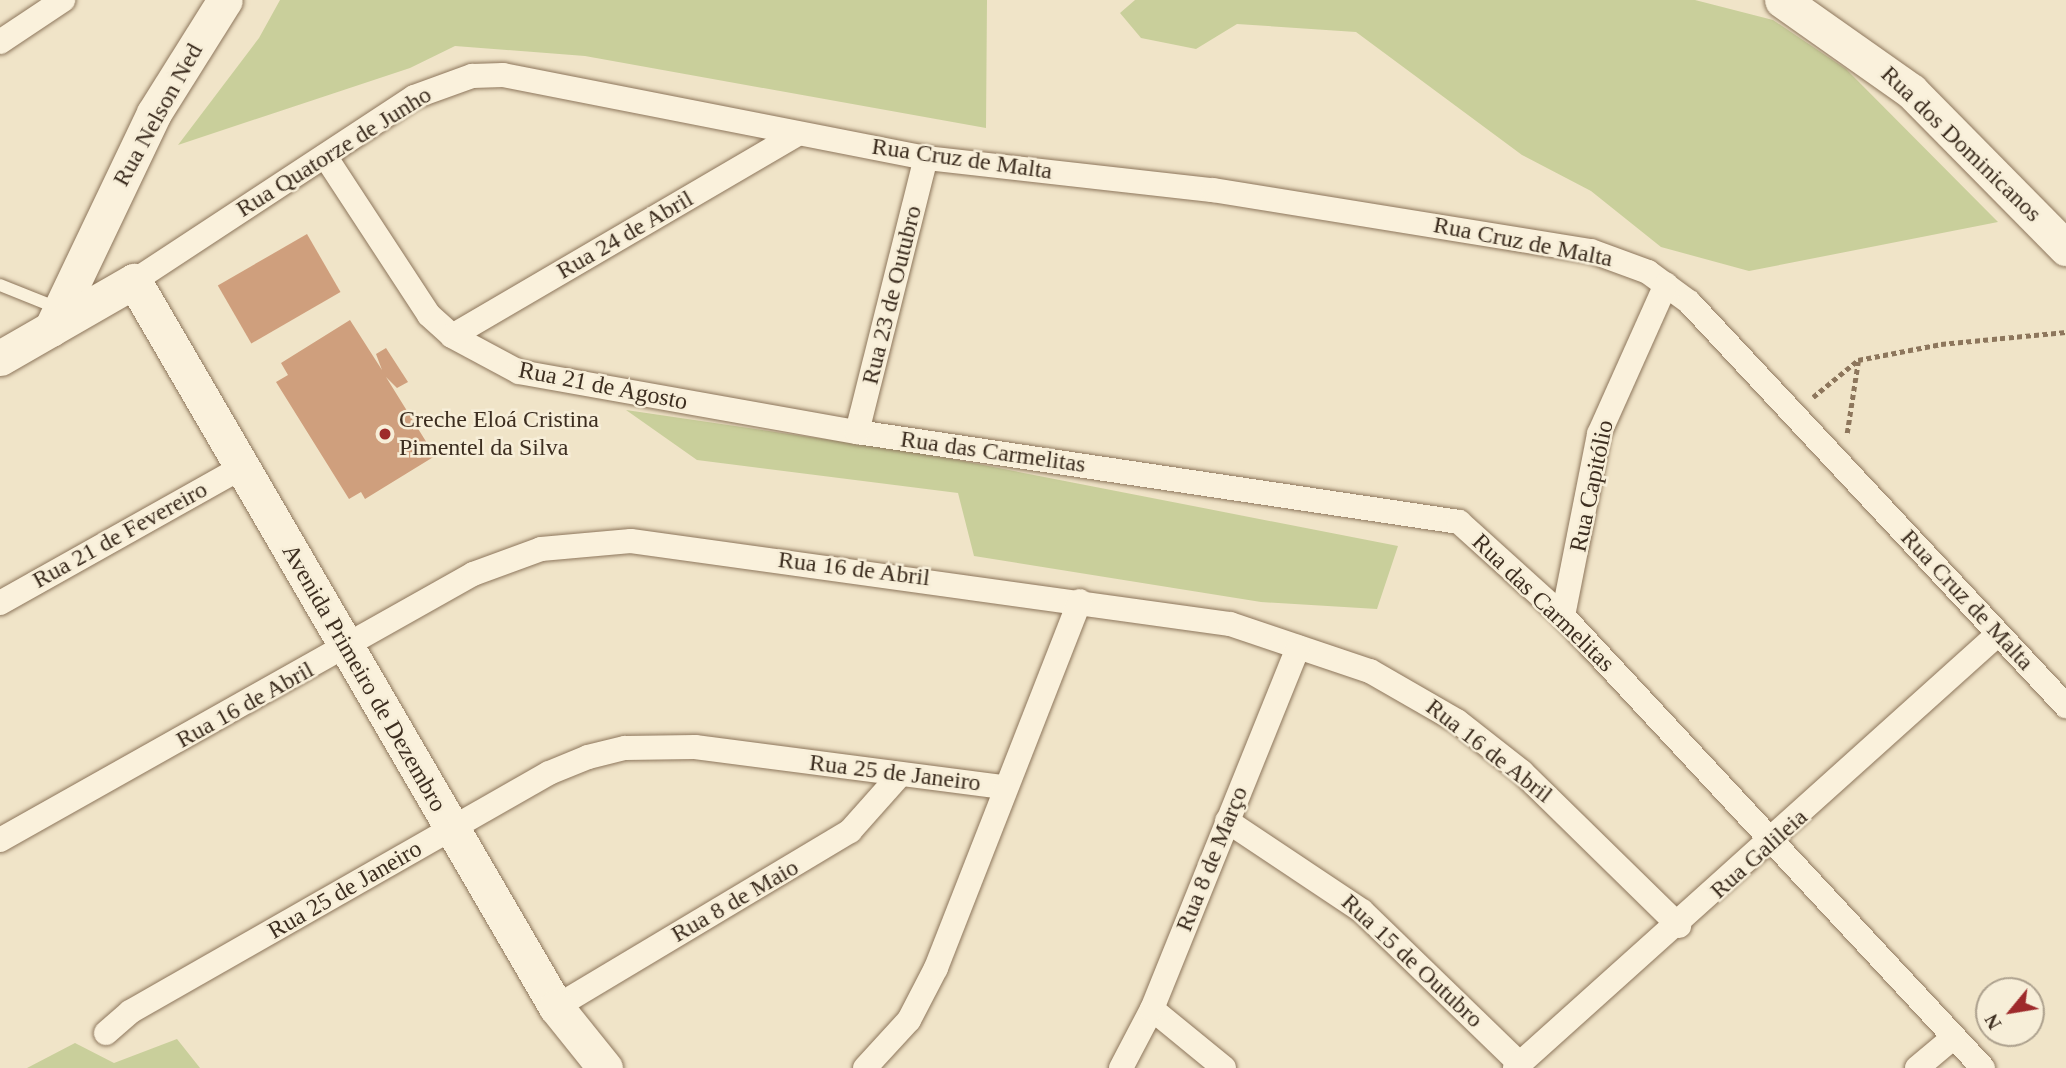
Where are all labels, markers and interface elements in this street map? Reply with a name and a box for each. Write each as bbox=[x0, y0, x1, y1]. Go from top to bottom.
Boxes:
street label: Rua Nelson Ned bbox=[107, 39, 209, 191]
street label: Rua dos Dominicanos bbox=[1875, 60, 2047, 228]
street label: Rua Quatorze de Junho bbox=[231, 80, 437, 224]
street label: Rua Cruz de Malta bbox=[870, 132, 1054, 186]
street label: Rua 24 de Abril bbox=[551, 184, 699, 286]
street label: Rua 23 de Outubro bbox=[856, 203, 928, 387]
street label: Rua Cruz de Malta bbox=[1431, 211, 1615, 273]
street label: Rua 21 de Agosto bbox=[516, 355, 690, 417]
place label: Creche Eloá Cristina Pimentel da Silva bbox=[399, 406, 599, 462]
street label: Rua Capitólio bbox=[1564, 417, 1620, 555]
street label: Rua das Carmelitas bbox=[899, 425, 1087, 479]
marker: Creche Eloá Cristina Pimentel da Silva bbox=[377, 426, 393, 442]
street label: Rua 21 de Fevereiro bbox=[28, 475, 212, 595]
street label: Rua Cruz de Malta bbox=[1894, 524, 2040, 676]
street label: Rua das Carmelitas bbox=[1466, 528, 1620, 678]
street label: Avenida Primeiro de Dezembro bbox=[276, 539, 452, 817]
street label: Rua 16 de Abril bbox=[776, 545, 932, 593]
street label: Rua 16 de Abril bbox=[171, 655, 319, 755]
street label: Rua 16 de Abril bbox=[1419, 692, 1559, 810]
street label: Rua 25 de Janeiro bbox=[808, 748, 982, 798]
street label: Rua 8 de Março bbox=[1170, 782, 1254, 936]
street label: Rua Galileia bbox=[1705, 803, 1813, 905]
street label: Rua 25 de Janeiro bbox=[263, 834, 427, 946]
street label: Rua 8 de Maio bbox=[666, 853, 804, 949]
street label: Rua 15 de Outubro bbox=[1335, 888, 1489, 1034]
north arrow bbox=[1975, 977, 2045, 1047]
text: N bbox=[1981, 1011, 2006, 1033]

